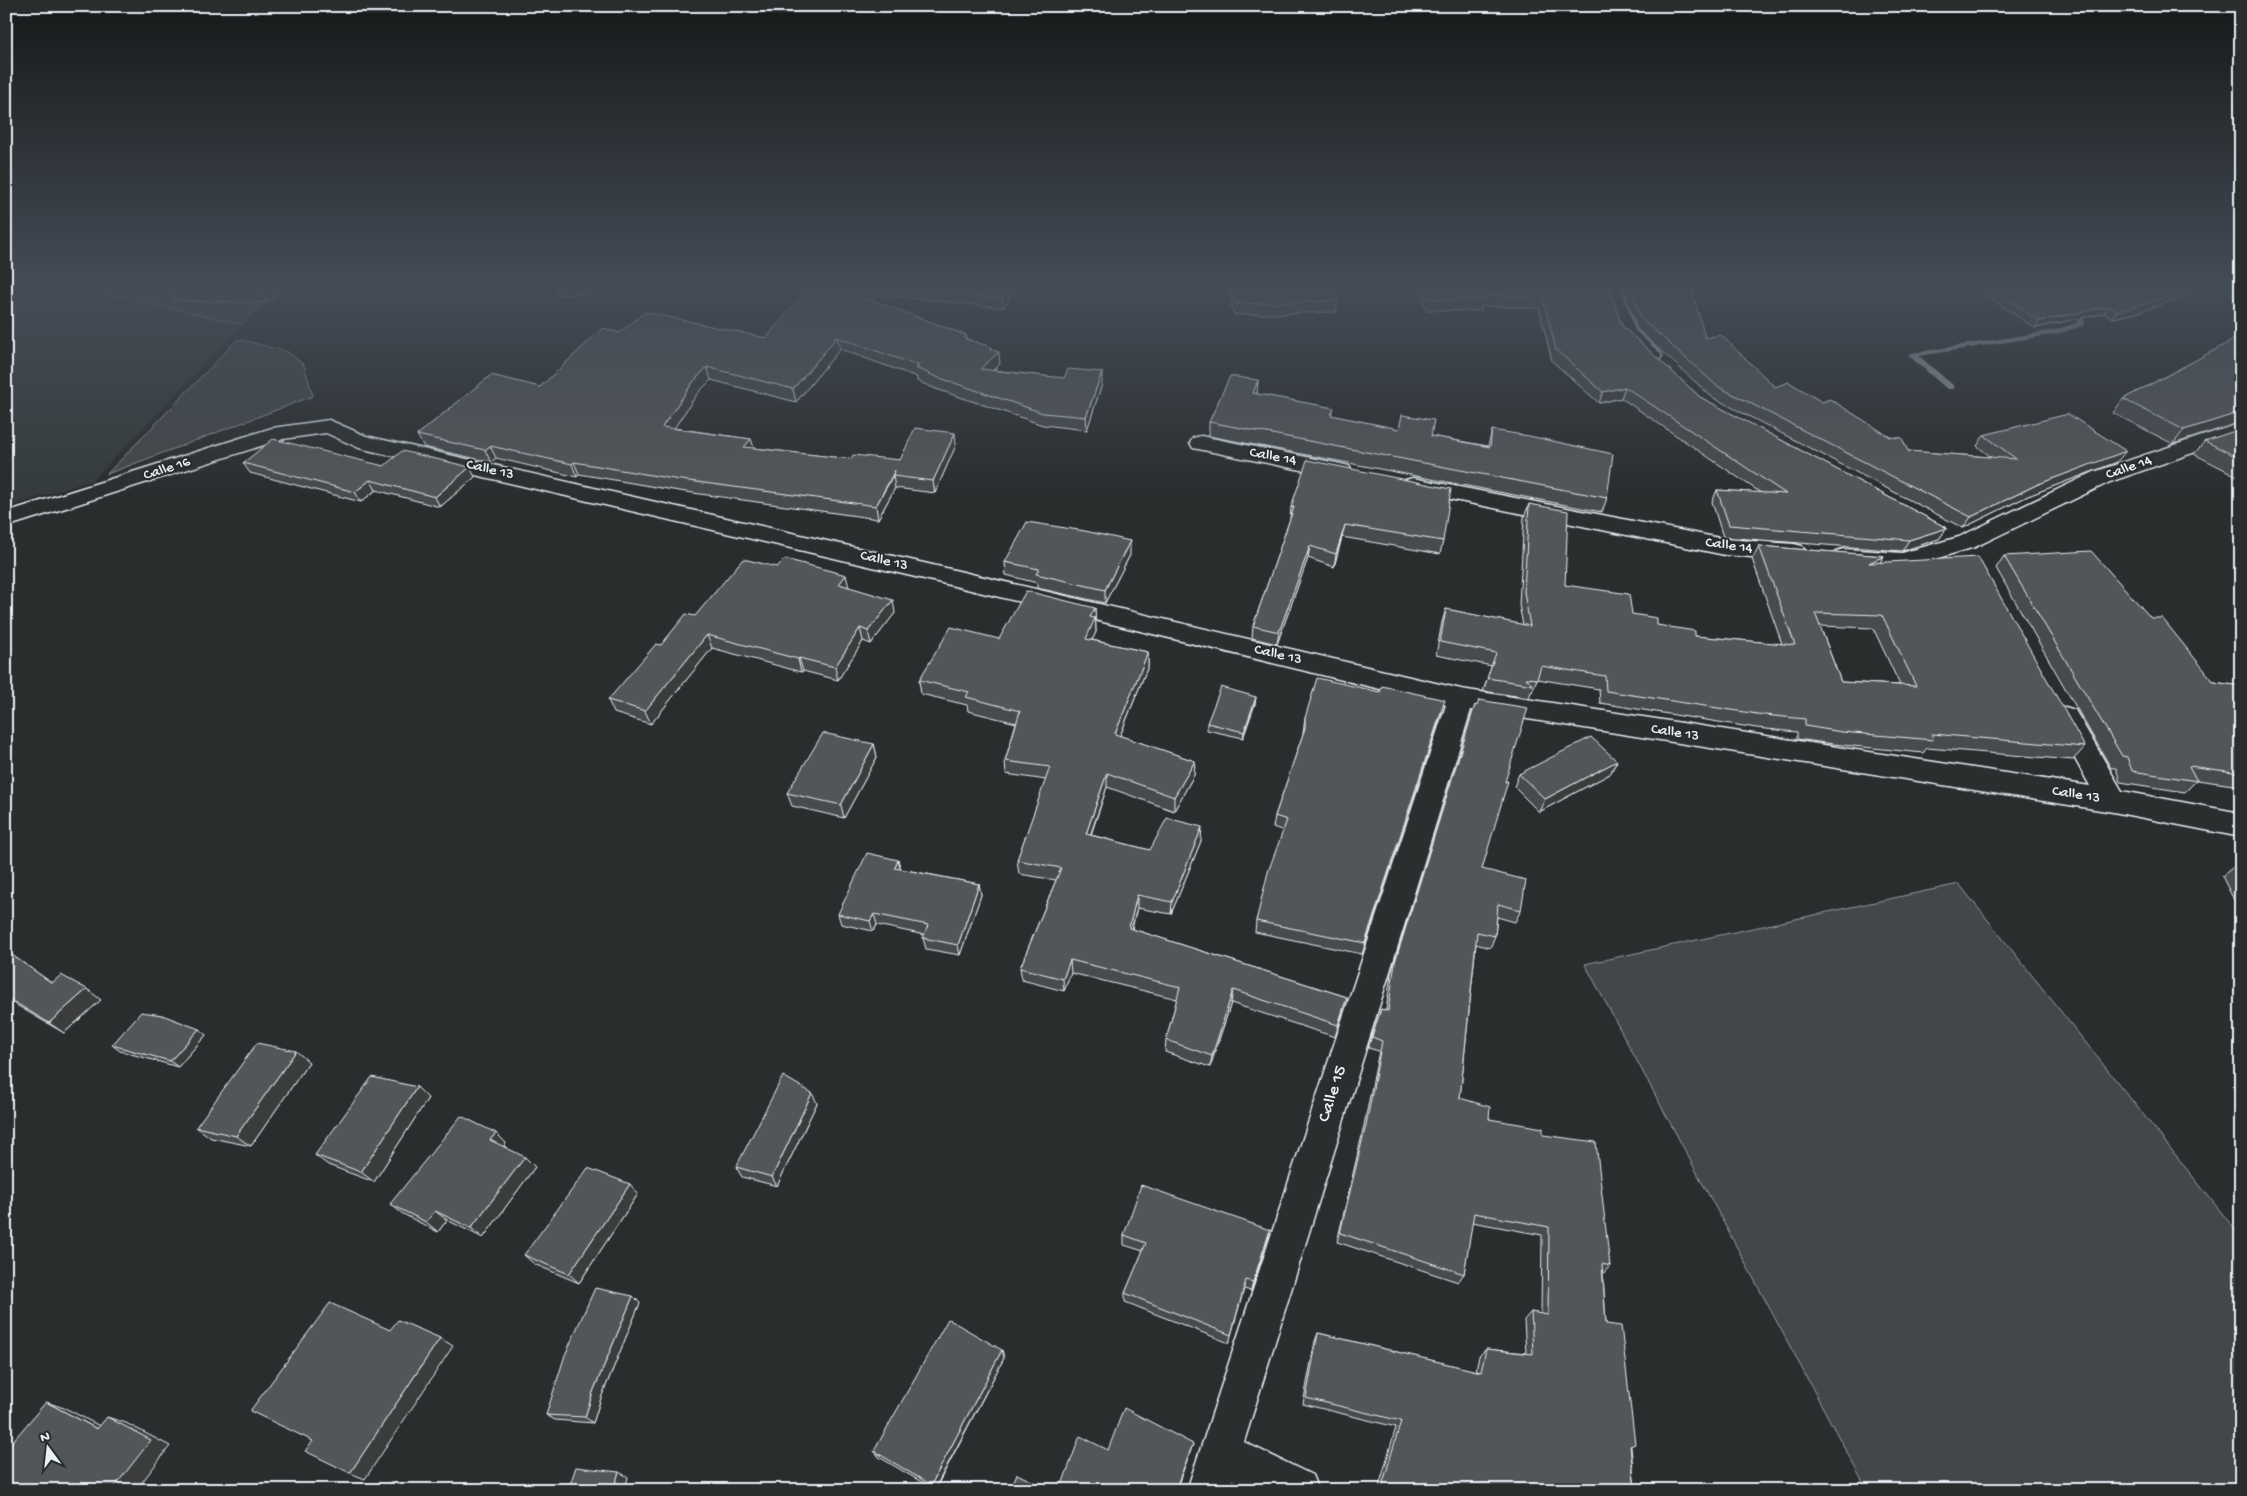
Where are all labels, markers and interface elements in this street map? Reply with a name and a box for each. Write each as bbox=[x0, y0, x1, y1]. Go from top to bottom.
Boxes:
street label: Calle 14 bbox=[1248, 444, 1298, 470]
street label: Calle 14 bbox=[2104, 452, 2154, 484]
street label: Calle 16 bbox=[141, 453, 193, 485]
street label: Calle 13 bbox=[464, 456, 516, 484]
street label: Calle 14 bbox=[1704, 534, 1754, 558]
street label: Calle 13 bbox=[858, 547, 910, 575]
street label: Calle 13 bbox=[1252, 641, 1304, 669]
street label: Calle 13 bbox=[1650, 720, 1700, 746]
street label: Calle 13 bbox=[2051, 782, 2101, 808]
street label: Calle 15 bbox=[1314, 1063, 1352, 1125]
north arrow bbox=[22, 1424, 72, 1474]
text: N bbox=[39, 1428, 52, 1447]

